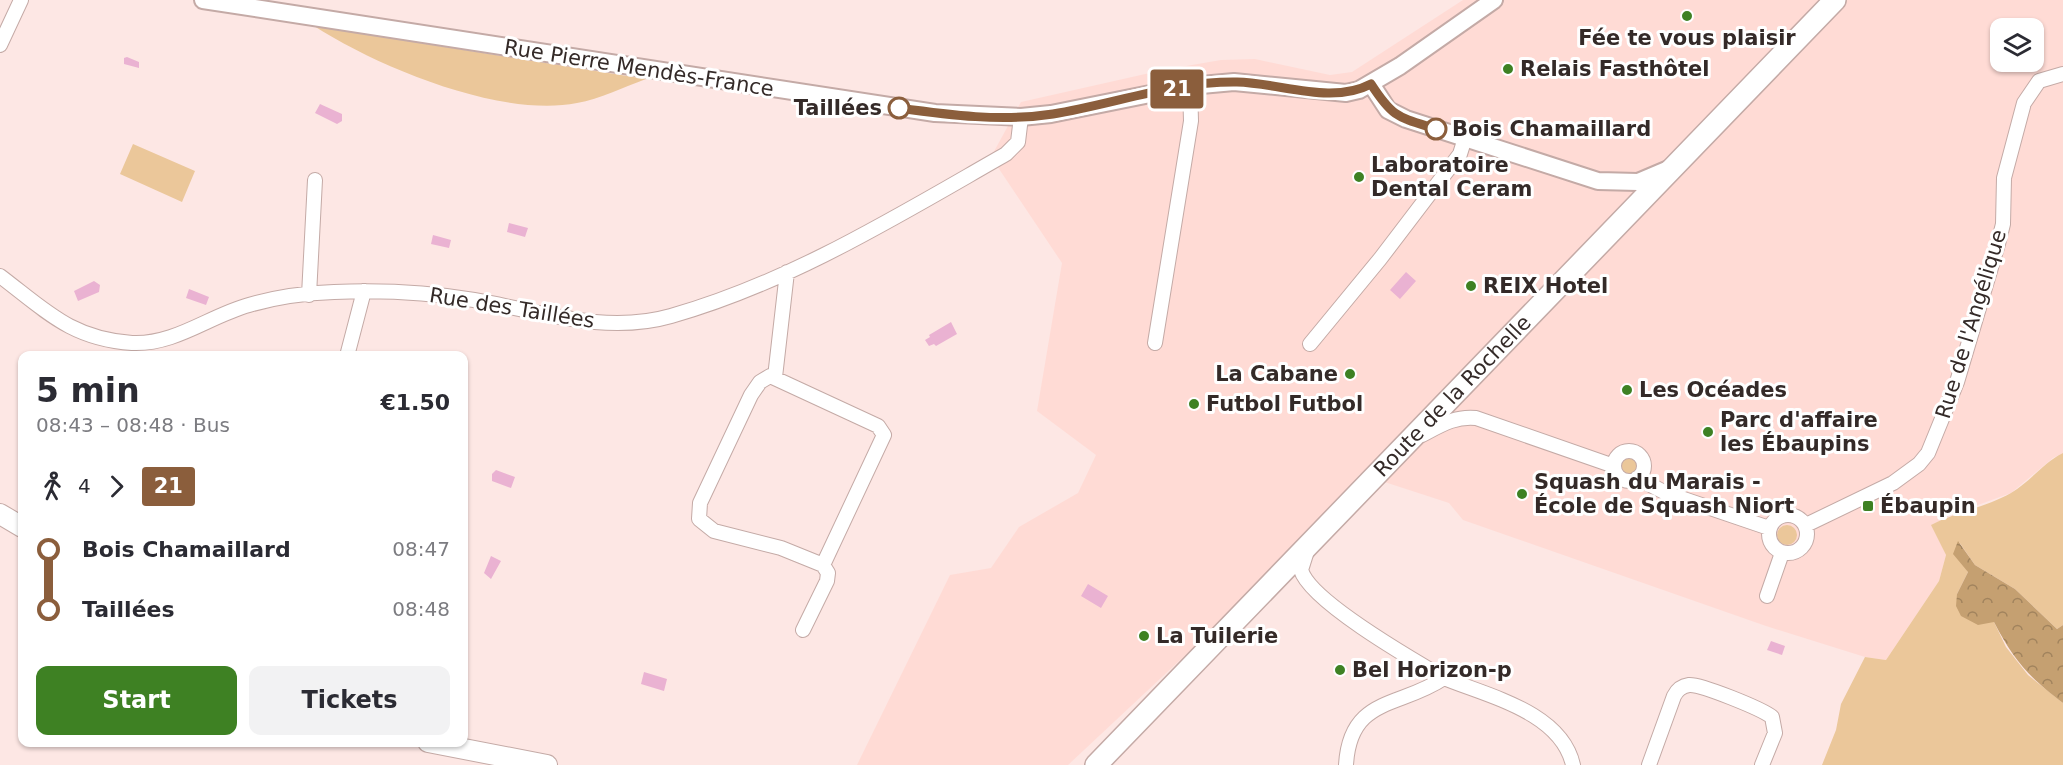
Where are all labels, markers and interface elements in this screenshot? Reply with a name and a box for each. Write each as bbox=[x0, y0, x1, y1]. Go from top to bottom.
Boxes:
marker: Fée te vous plaisir bbox=[1680, 9, 1694, 23]
map controls bbox=[1990, 18, 2044, 72]
button: layers bbox=[1990, 18, 2044, 72]
place label: Fée te vous plaisir bbox=[1578, 26, 1796, 50]
street label: Rue Pierre Mendès-France bbox=[503, 35, 775, 101]
place label: Relais Fasthôtel bbox=[1520, 57, 1709, 81]
marker: Relais Fasthôtel bbox=[1501, 62, 1515, 76]
line badge: 21 bbox=[1150, 70, 1204, 109]
text: 21 bbox=[1162, 77, 1192, 101]
place label: Taillées bbox=[794, 96, 882, 120]
marker: Taillées bbox=[888, 97, 910, 119]
place label: Bois Chamaillard bbox=[1452, 117, 1651, 141]
marker: Bois Chamaillard bbox=[1425, 118, 1447, 140]
place label: Laboratoire Dental Ceram bbox=[1371, 153, 1532, 201]
marker: Laboratoire Dental Ceram bbox=[1352, 170, 1366, 184]
street label: Rue de l'Angélique bbox=[1931, 227, 2011, 421]
place label: REIX Hotel bbox=[1483, 274, 1608, 298]
marker: REIX Hotel bbox=[1464, 279, 1478, 293]
street label: Rue des Taillées bbox=[428, 283, 596, 333]
street label: Route de la Rochelle bbox=[1369, 310, 1536, 482]
place label: La Cabane bbox=[1215, 362, 1338, 386]
marker: La Cabane bbox=[1343, 367, 1357, 381]
text: 5 min bbox=[36, 371, 140, 410]
place label: Les Océades bbox=[1639, 378, 1787, 402]
marker: Les Océades bbox=[1620, 383, 1634, 397]
text: €1.50 bbox=[380, 390, 450, 415]
place label: Futbol Futbol bbox=[1206, 392, 1363, 416]
marker: Futbol Futbol bbox=[1187, 397, 1201, 411]
place label: Parc d'affaire les Ébaupins bbox=[1720, 408, 1878, 456]
text: 08:43 – 08:48 · Bus bbox=[36, 413, 230, 437]
marker: Parc d'affaire les Ébaupins bbox=[1701, 425, 1715, 439]
icon: walk bbox=[36, 470, 69, 503]
icon: forward bbox=[100, 470, 133, 503]
place label: Squash du Marais - École de Squash Niort bbox=[1534, 470, 1794, 518]
text: 4 bbox=[78, 474, 91, 498]
text: 21 bbox=[154, 474, 183, 498]
marker: Squash du Marais - École de Squash Niort bbox=[1515, 487, 1529, 501]
place label: Ébaupin bbox=[1880, 493, 1976, 518]
marker: Ébaupin bbox=[1861, 499, 1875, 513]
text: Bois Chamaillard bbox=[82, 537, 291, 562]
text: 08:47 bbox=[392, 537, 450, 561]
text: Taillées bbox=[82, 597, 175, 622]
text: 08:48 bbox=[392, 597, 450, 621]
place label: La Tuilerie bbox=[1156, 624, 1278, 648]
marker: La Tuilerie bbox=[1137, 629, 1151, 643]
place label: Bel Horizon-p bbox=[1352, 658, 1512, 682]
marker: Bel Horizon-p bbox=[1333, 663, 1347, 677]
button: Start bbox=[36, 666, 237, 735]
button: Tickets bbox=[249, 666, 450, 735]

